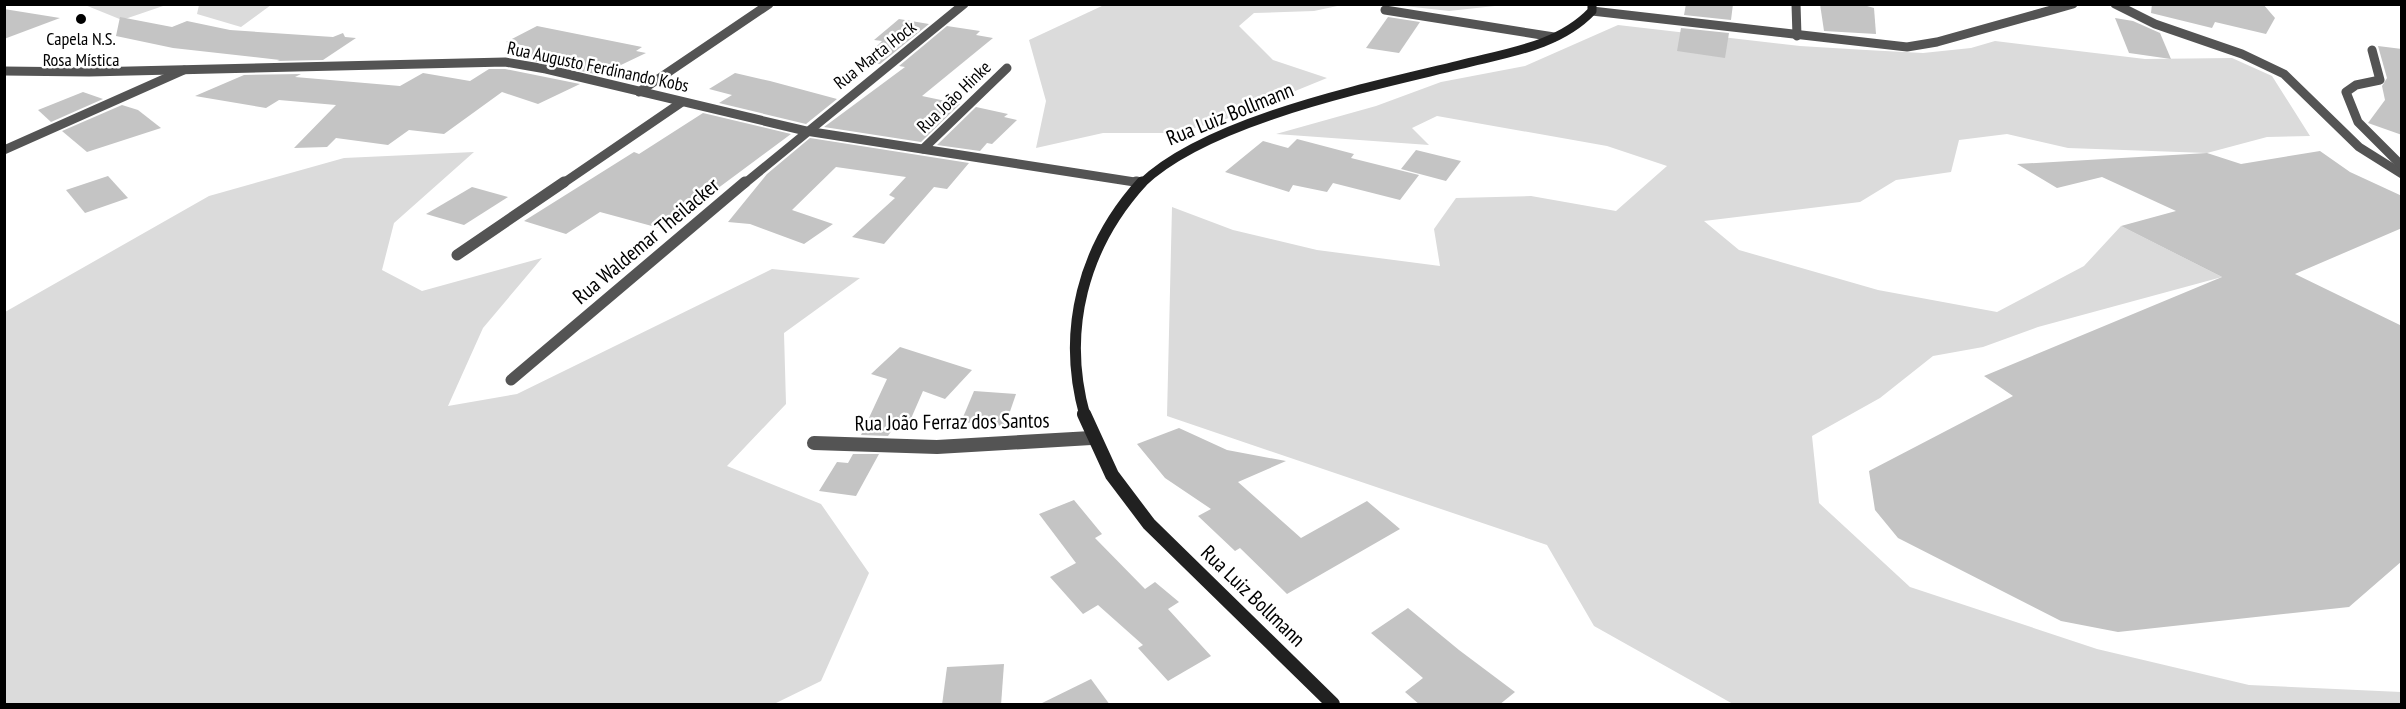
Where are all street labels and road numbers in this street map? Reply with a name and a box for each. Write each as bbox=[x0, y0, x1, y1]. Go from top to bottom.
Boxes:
street label: Rua Marta Hock bbox=[829, 15, 921, 94]
street label: Rua Augusto Ferdinando Kobs bbox=[505, 36, 691, 97]
street label: Rua João Hinke bbox=[912, 56, 995, 138]
street label: Rua Luiz Bollmann bbox=[1162, 76, 1297, 151]
street label: Rua Waldemar Theilacker bbox=[567, 171, 725, 310]
street label: Rua João Ferraz dos Santos bbox=[854, 406, 1050, 437]
street label: Rua Luiz Bollmann bbox=[1195, 539, 1311, 652]

